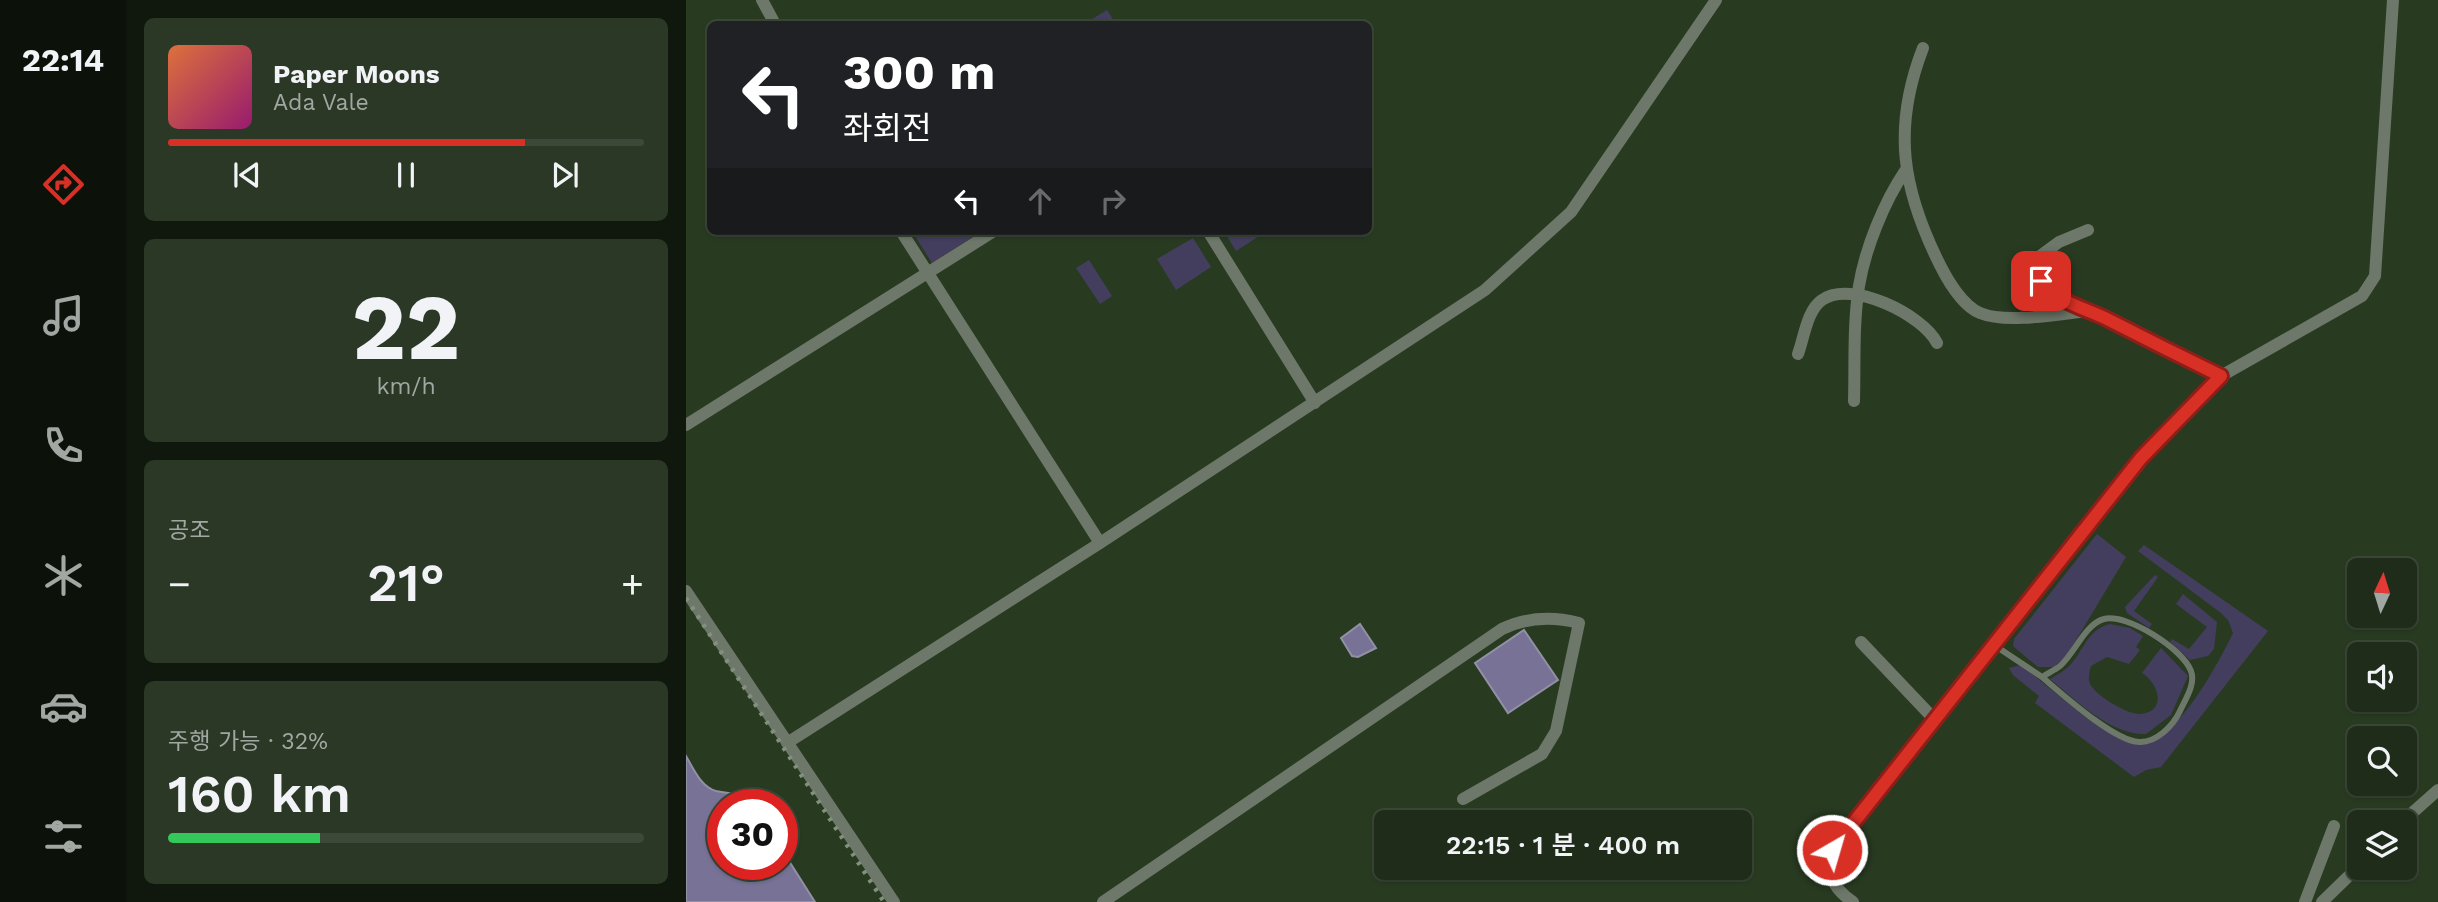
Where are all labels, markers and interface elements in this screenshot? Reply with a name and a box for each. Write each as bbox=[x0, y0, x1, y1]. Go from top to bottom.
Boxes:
text: 22:14 bbox=[22, 41, 104, 79]
text: 300 m bbox=[843, 43, 995, 101]
icon: left bbox=[728, 49, 819, 140]
text: Paper Moons bbox=[273, 59, 440, 89]
text: Ada Vale bbox=[273, 89, 369, 116]
text: 좌회전 bbox=[843, 109, 931, 147]
icon: previous bbox=[228, 156, 266, 194]
icon: pause bbox=[387, 156, 425, 194]
icon: next bbox=[546, 156, 584, 194]
icon: directions bbox=[39, 160, 88, 209]
icon: left bbox=[948, 182, 986, 220]
icon: ahead bbox=[1021, 182, 1059, 220]
icon: right bbox=[1094, 182, 1132, 220]
pin bbox=[2011, 251, 2071, 311]
icon: arrive bbox=[2022, 262, 2060, 300]
text: 22 bbox=[352, 274, 460, 381]
icon: music bbox=[39, 291, 88, 340]
text: km/h bbox=[376, 373, 436, 400]
icon: phone bbox=[39, 421, 88, 470]
text: 공조 bbox=[168, 517, 210, 544]
icon: climate bbox=[39, 551, 88, 600]
text: 21° bbox=[367, 553, 445, 614]
north arrow bbox=[2347, 558, 2417, 628]
map controls bbox=[2347, 558, 2417, 880]
text: − bbox=[168, 562, 191, 606]
text: + bbox=[621, 562, 644, 606]
button: sound bbox=[2347, 642, 2417, 712]
icon: car bbox=[39, 682, 88, 731]
button: search bbox=[2347, 726, 2417, 796]
text: 주행 가능 · 32% bbox=[168, 728, 328, 755]
text: 160 km bbox=[168, 764, 351, 825]
speed limit sign: 30 bbox=[707, 789, 798, 880]
button: layers bbox=[2347, 810, 2417, 880]
icon: filters bbox=[39, 812, 88, 861]
position arrow bbox=[1795, 813, 1869, 887]
text: 22:15 · 1 분 · 400 m bbox=[1446, 830, 1680, 860]

